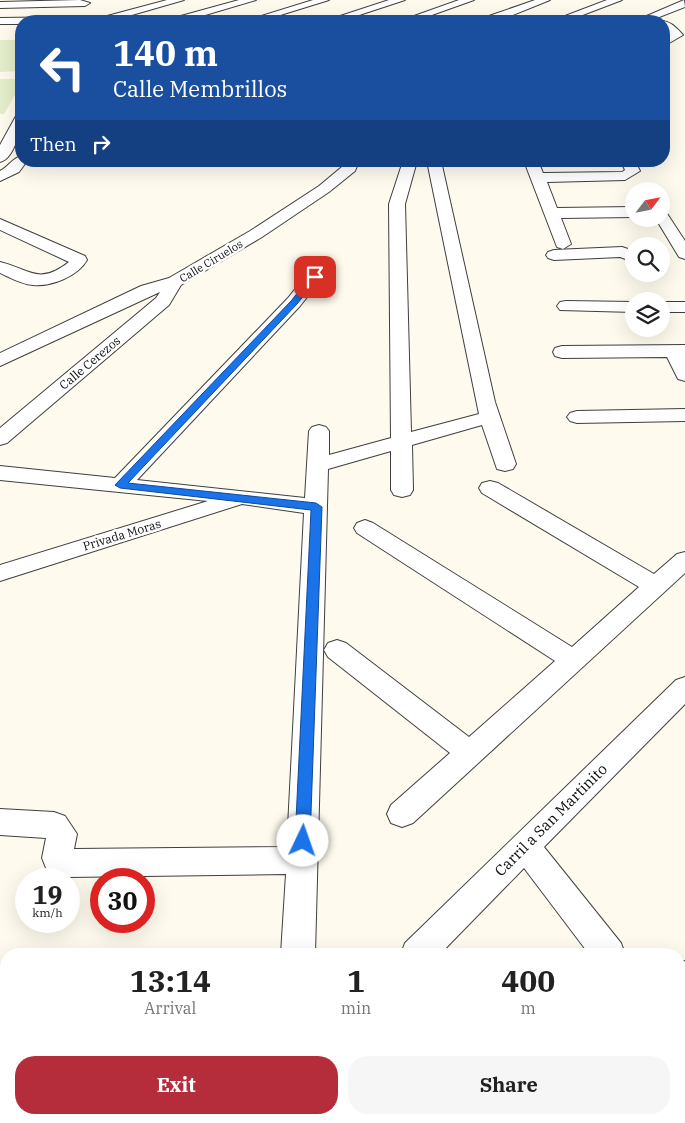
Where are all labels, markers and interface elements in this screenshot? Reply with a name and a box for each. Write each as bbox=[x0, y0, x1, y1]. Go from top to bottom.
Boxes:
text: 140 m bbox=[113, 30, 218, 76]
icon: left bbox=[30, 35, 95, 100]
text: Calle Membrillos bbox=[113, 74, 287, 103]
icon: right bbox=[87, 130, 115, 158]
text: Then bbox=[30, 132, 77, 156]
north arrow bbox=[625, 182, 670, 228]
map controls bbox=[625, 182, 670, 337]
street label: Calle Ciruelos bbox=[177, 237, 245, 285]
button: search bbox=[625, 237, 670, 282]
pin bbox=[294, 256, 336, 298]
icon: arrive bbox=[301, 263, 329, 291]
button: layers bbox=[625, 292, 670, 337]
street label: Calle Cerezos bbox=[56, 333, 123, 392]
street label: Privada Moras bbox=[81, 515, 163, 554]
street label: Carril a San Martinito bbox=[490, 759, 611, 880]
position arrow bbox=[276, 814, 328, 866]
speed limit sign: 30 bbox=[90, 868, 155, 933]
text: 19 bbox=[32, 878, 63, 911]
text: km/h bbox=[32, 905, 63, 920]
text: 13:14 bbox=[130, 961, 211, 1000]
text: 1 bbox=[347, 961, 365, 1000]
text: 400 bbox=[501, 961, 555, 1000]
text: Arrival bbox=[144, 998, 196, 1018]
text: min bbox=[341, 998, 371, 1018]
text: m bbox=[521, 998, 536, 1018]
button: Exit bbox=[15, 1056, 338, 1114]
button: Share bbox=[348, 1056, 670, 1114]

